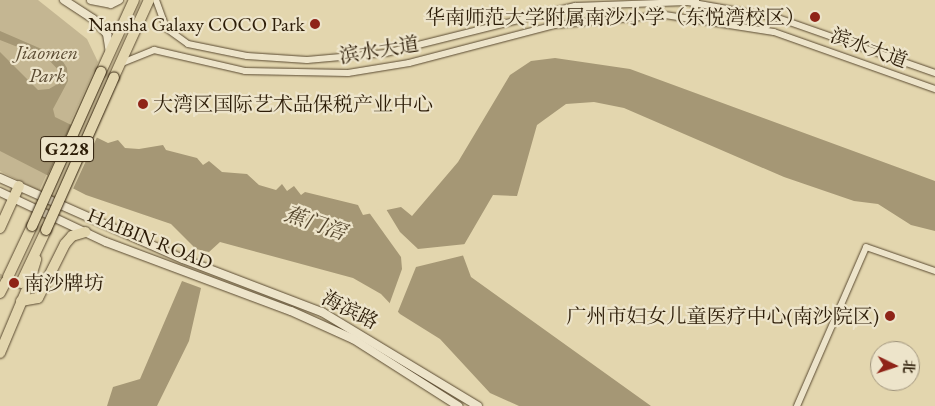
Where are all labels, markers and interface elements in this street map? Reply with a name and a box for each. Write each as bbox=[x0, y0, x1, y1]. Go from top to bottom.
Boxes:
place label: 华南师范大学附属南沙小学（东悦湾校区） bbox=[425, 5, 805, 29]
marker: 华南师范大学附属南沙小学（东悦湾校区） bbox=[809, 11, 821, 23]
place label: Nansha Galaxy COCO Park bbox=[88, 12, 305, 36]
marker: Nansha Galaxy COCO Park bbox=[309, 18, 321, 30]
street label: 滨水大道 bbox=[827, 23, 911, 73]
street label: 滨水大道 bbox=[338, 32, 420, 68]
park label: Jiaomen Park bbox=[16, 41, 78, 88]
place label: 大湾区国际艺术品保税产业中心 bbox=[153, 92, 433, 116]
marker: 大湾区国际艺术品保税产业中心 bbox=[137, 98, 149, 110]
road number: G228 bbox=[40, 132, 94, 166]
water label: 蕉门滘 bbox=[281, 201, 349, 245]
street label: HAIBIN ROAD bbox=[84, 203, 216, 275]
place label: 南沙牌坊 bbox=[24, 271, 104, 295]
marker: 南沙牌坊 bbox=[8, 277, 20, 289]
street label: 海滨路 bbox=[318, 286, 382, 334]
place label: 广州市妇女儿童医疗中心(南沙院区) bbox=[566, 304, 879, 328]
marker: 广州市妇女儿童医疗中心(南沙院区) bbox=[883, 309, 897, 323]
north arrow bbox=[870, 341, 920, 391]
text: 北 bbox=[899, 359, 918, 375]

